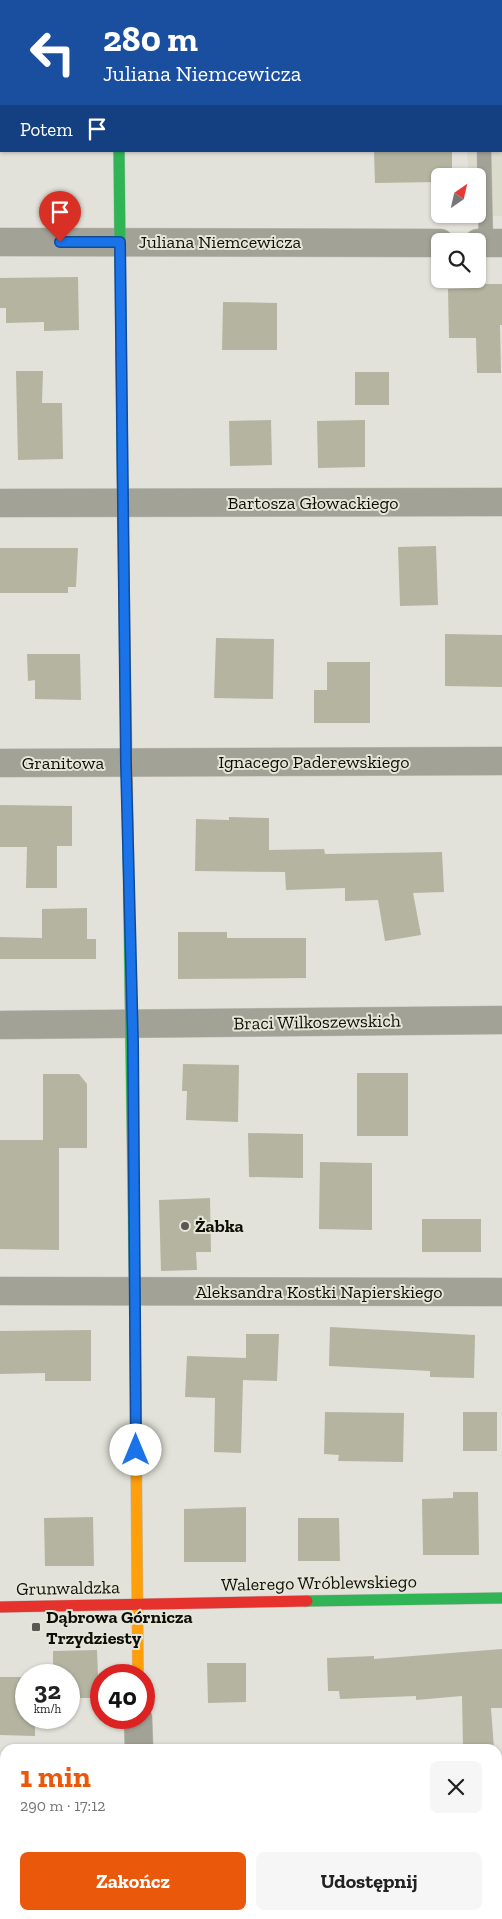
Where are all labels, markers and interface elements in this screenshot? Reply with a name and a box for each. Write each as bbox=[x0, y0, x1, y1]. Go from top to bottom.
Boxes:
text: 280 m bbox=[103, 18, 198, 60]
icon: left bbox=[20, 20, 85, 85]
text: Juliana Niemcewicza bbox=[103, 60, 301, 87]
icon: arrive bbox=[83, 115, 111, 143]
text: Potem bbox=[20, 118, 73, 141]
north arrow bbox=[431, 168, 486, 222]
map controls bbox=[431, 168, 486, 288]
pin bbox=[39, 191, 81, 242]
icon: arrive bbox=[46, 198, 74, 226]
street label: Juliana Niemcewicza bbox=[139, 231, 301, 253]
button: search bbox=[431, 233, 486, 288]
street label: Bartosza Głowackiego bbox=[227, 492, 399, 514]
street label: Ignacego Paderewskiego bbox=[219, 751, 409, 773]
street label: Granitowa bbox=[22, 752, 104, 774]
street label: Braci Wilkoszewskich bbox=[233, 1010, 401, 1034]
place label: Żabka bbox=[195, 1215, 244, 1237]
marker: Żabka bbox=[179, 1220, 191, 1232]
street label: Aleksandra Kostki Napierskiego bbox=[195, 1281, 443, 1303]
position arrow bbox=[109, 1423, 161, 1475]
street label: Walerego Wróblewskiego bbox=[221, 1570, 417, 1596]
street label: Grunwaldzka bbox=[16, 1576, 120, 1600]
place label: Dąbrowa Górnicza Trzydziesty bbox=[46, 1606, 193, 1649]
marker: Dąbrowa Górnicza Trzydziesty bbox=[30, 1621, 42, 1633]
speed limit sign: 40 bbox=[90, 1664, 155, 1729]
text: 32 bbox=[34, 1675, 61, 1705]
text: km/h bbox=[34, 1702, 61, 1716]
text: 1 min bbox=[20, 1759, 91, 1795]
button: close bbox=[430, 1761, 482, 1813]
text: 290 m · 17:12 bbox=[20, 1796, 106, 1815]
button: Zakończ bbox=[20, 1852, 246, 1910]
button: Udostępnij bbox=[256, 1852, 482, 1910]

